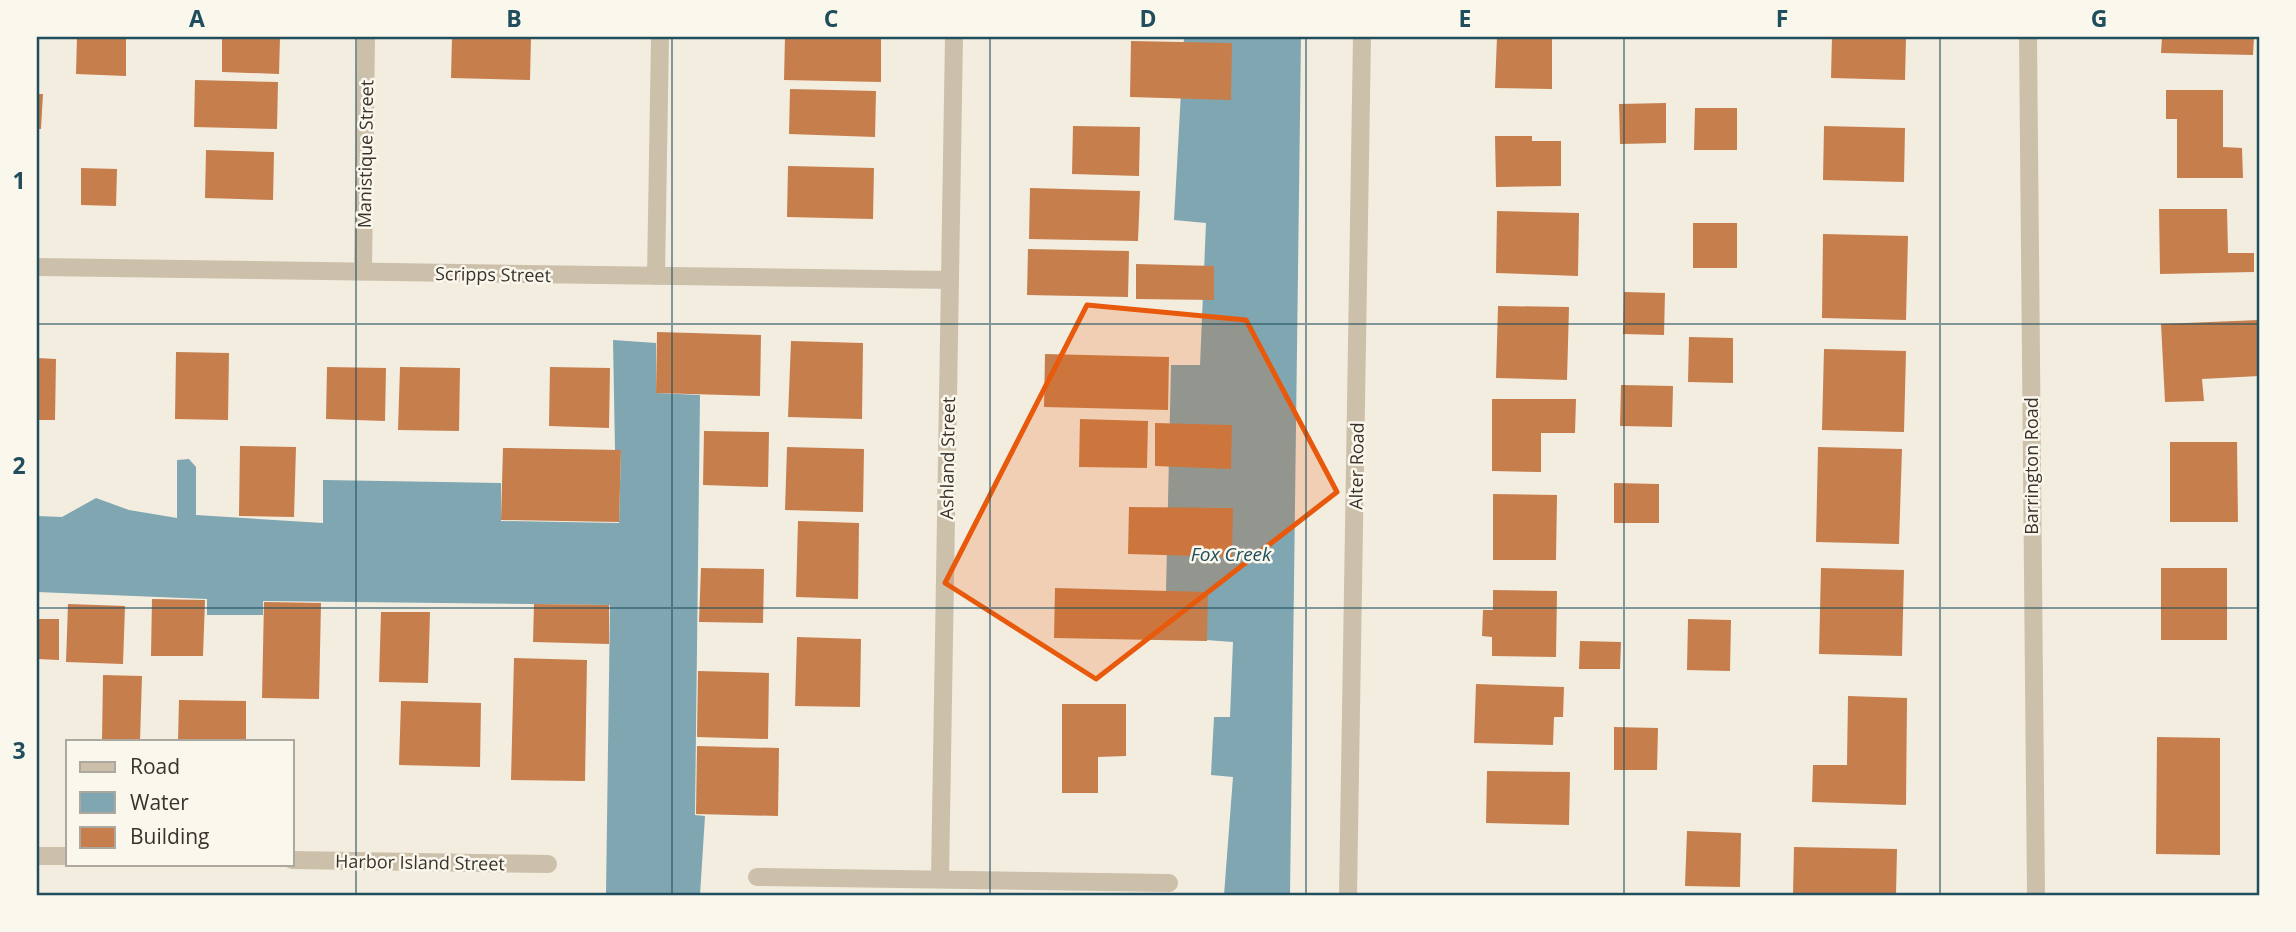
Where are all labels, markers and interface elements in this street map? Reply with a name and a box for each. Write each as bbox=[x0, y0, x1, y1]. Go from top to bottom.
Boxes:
text: A bbox=[189, 2, 205, 34]
text: B bbox=[506, 2, 522, 34]
text: C bbox=[824, 2, 838, 34]
text: D bbox=[1139, 2, 1157, 34]
text: E bbox=[1459, 2, 1471, 34]
text: F bbox=[1776, 2, 1788, 34]
text: G bbox=[2091, 2, 2107, 34]
street label: Manistique Street bbox=[352, 80, 378, 228]
text: 1 bbox=[12, 164, 26, 196]
street label: Scripps Street bbox=[435, 261, 551, 287]
street label: Ashland Street bbox=[934, 397, 960, 519]
street label: Barrington Road bbox=[2019, 397, 2043, 535]
street label: Alter Road bbox=[1343, 422, 1369, 510]
text: 2 bbox=[12, 449, 26, 481]
water label: Fox Creek bbox=[1191, 541, 1272, 567]
text: 3 bbox=[12, 734, 26, 766]
legend bbox=[66, 740, 294, 866]
text: Road bbox=[130, 752, 180, 780]
text: Water bbox=[130, 788, 189, 816]
text: Building bbox=[130, 822, 209, 850]
street label: Harbor Island Street bbox=[335, 849, 505, 875]

